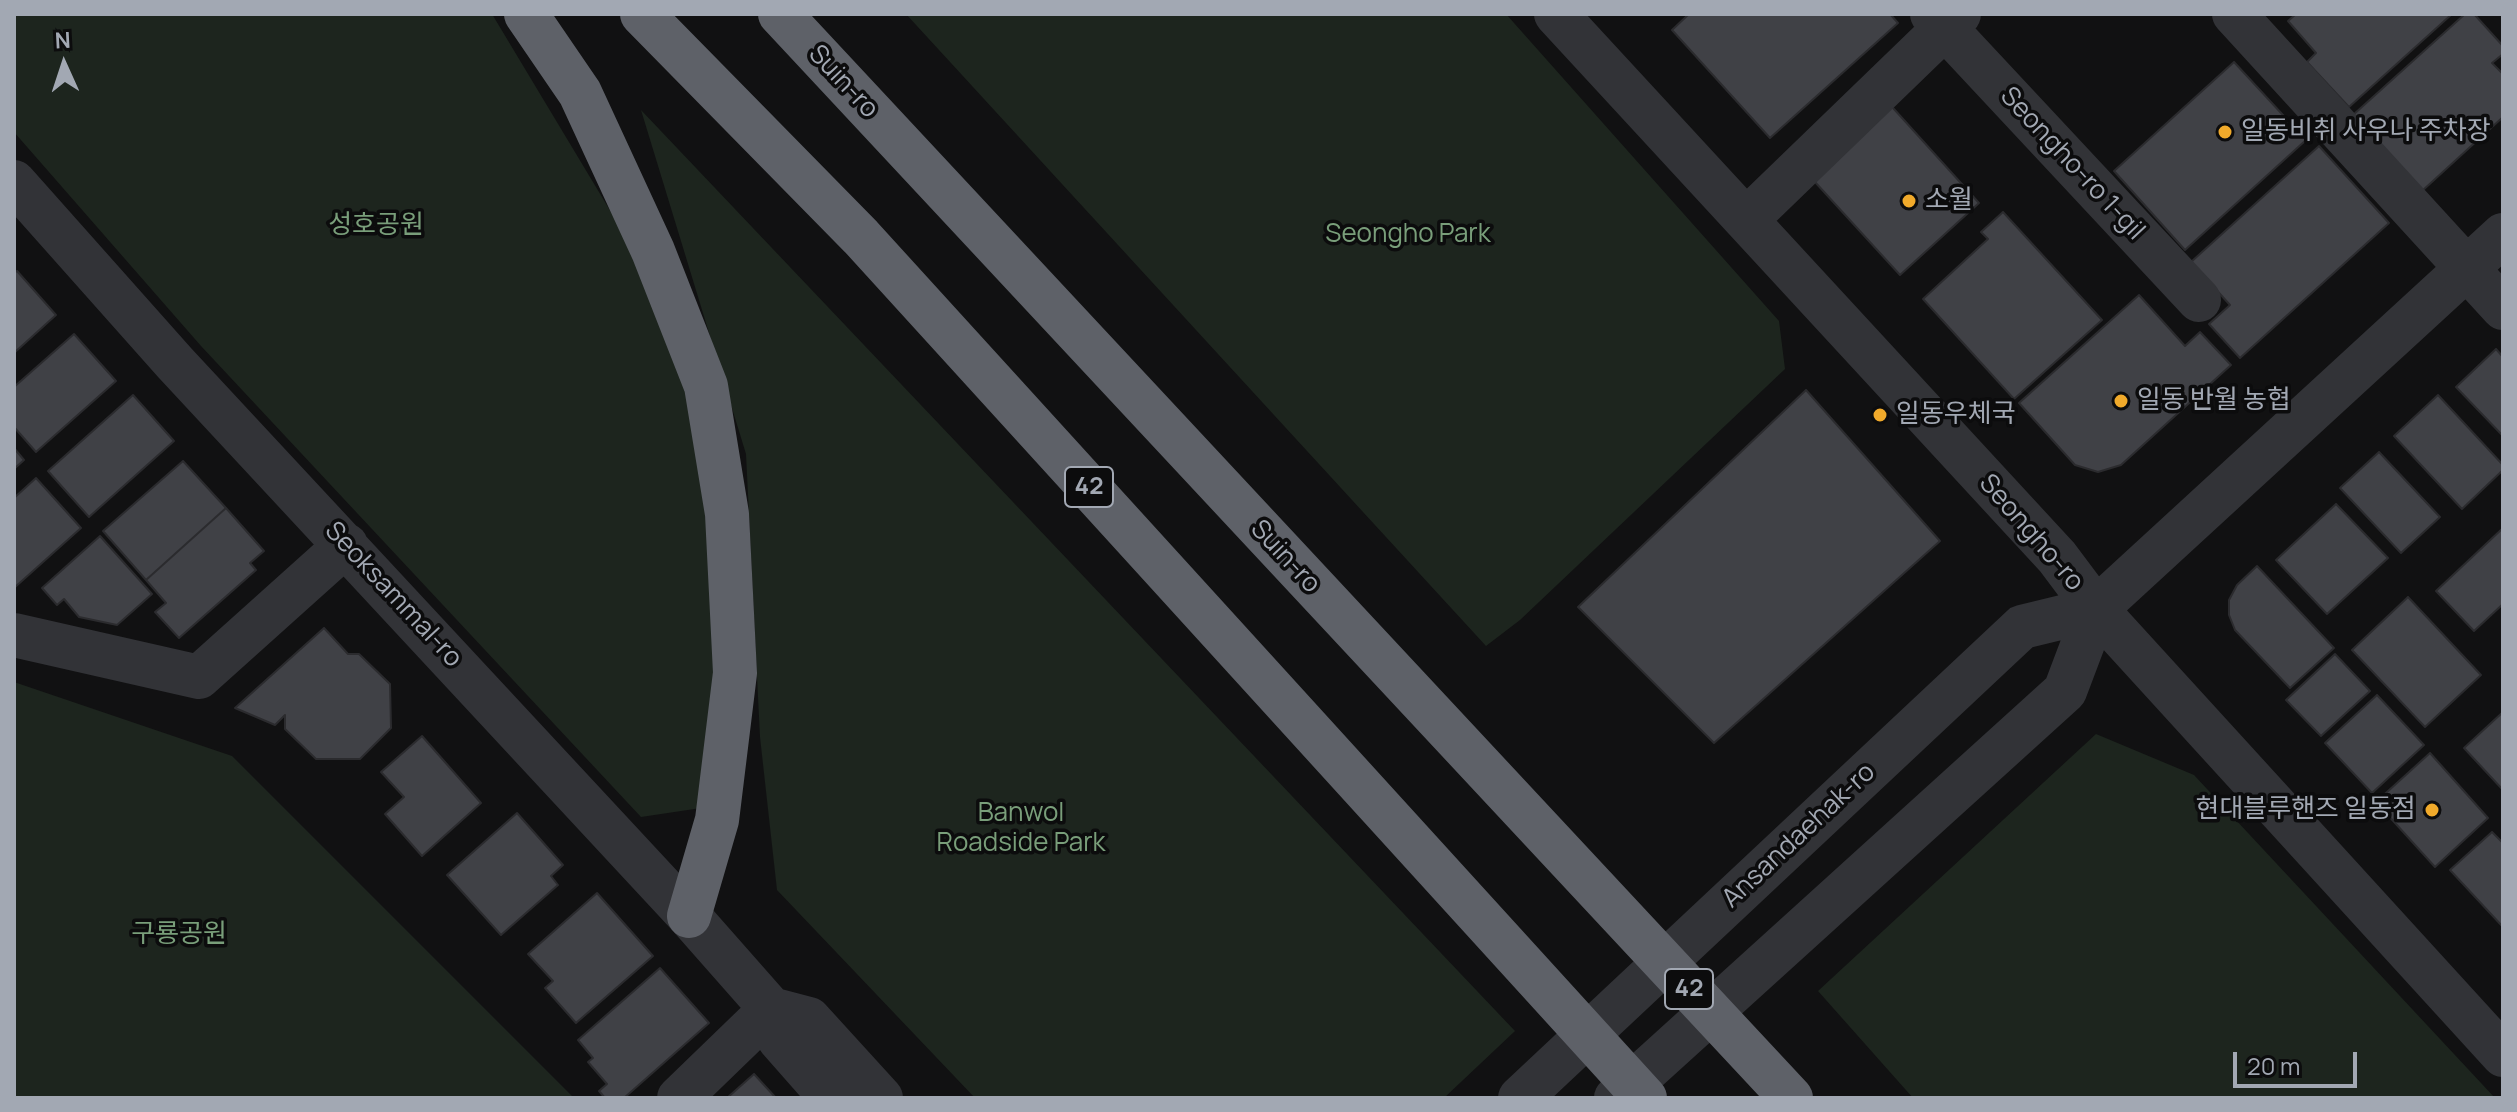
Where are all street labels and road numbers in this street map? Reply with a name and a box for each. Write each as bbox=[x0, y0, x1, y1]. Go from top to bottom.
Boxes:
street label: Suin-ro bbox=[801, 39, 885, 125]
street label: Seongho-ro 1-gil bbox=[1993, 81, 2151, 247]
road number: 42 bbox=[1065, 467, 1113, 507]
street label: Seongho-ro bbox=[1972, 469, 2090, 597]
street label: Suin-ro bbox=[1243, 514, 1327, 600]
street label: Seoksammal-ro bbox=[318, 516, 468, 674]
street label: Ansandaehak-ro bbox=[1716, 757, 1882, 915]
road number: 42 bbox=[1665, 969, 1713, 1009]

